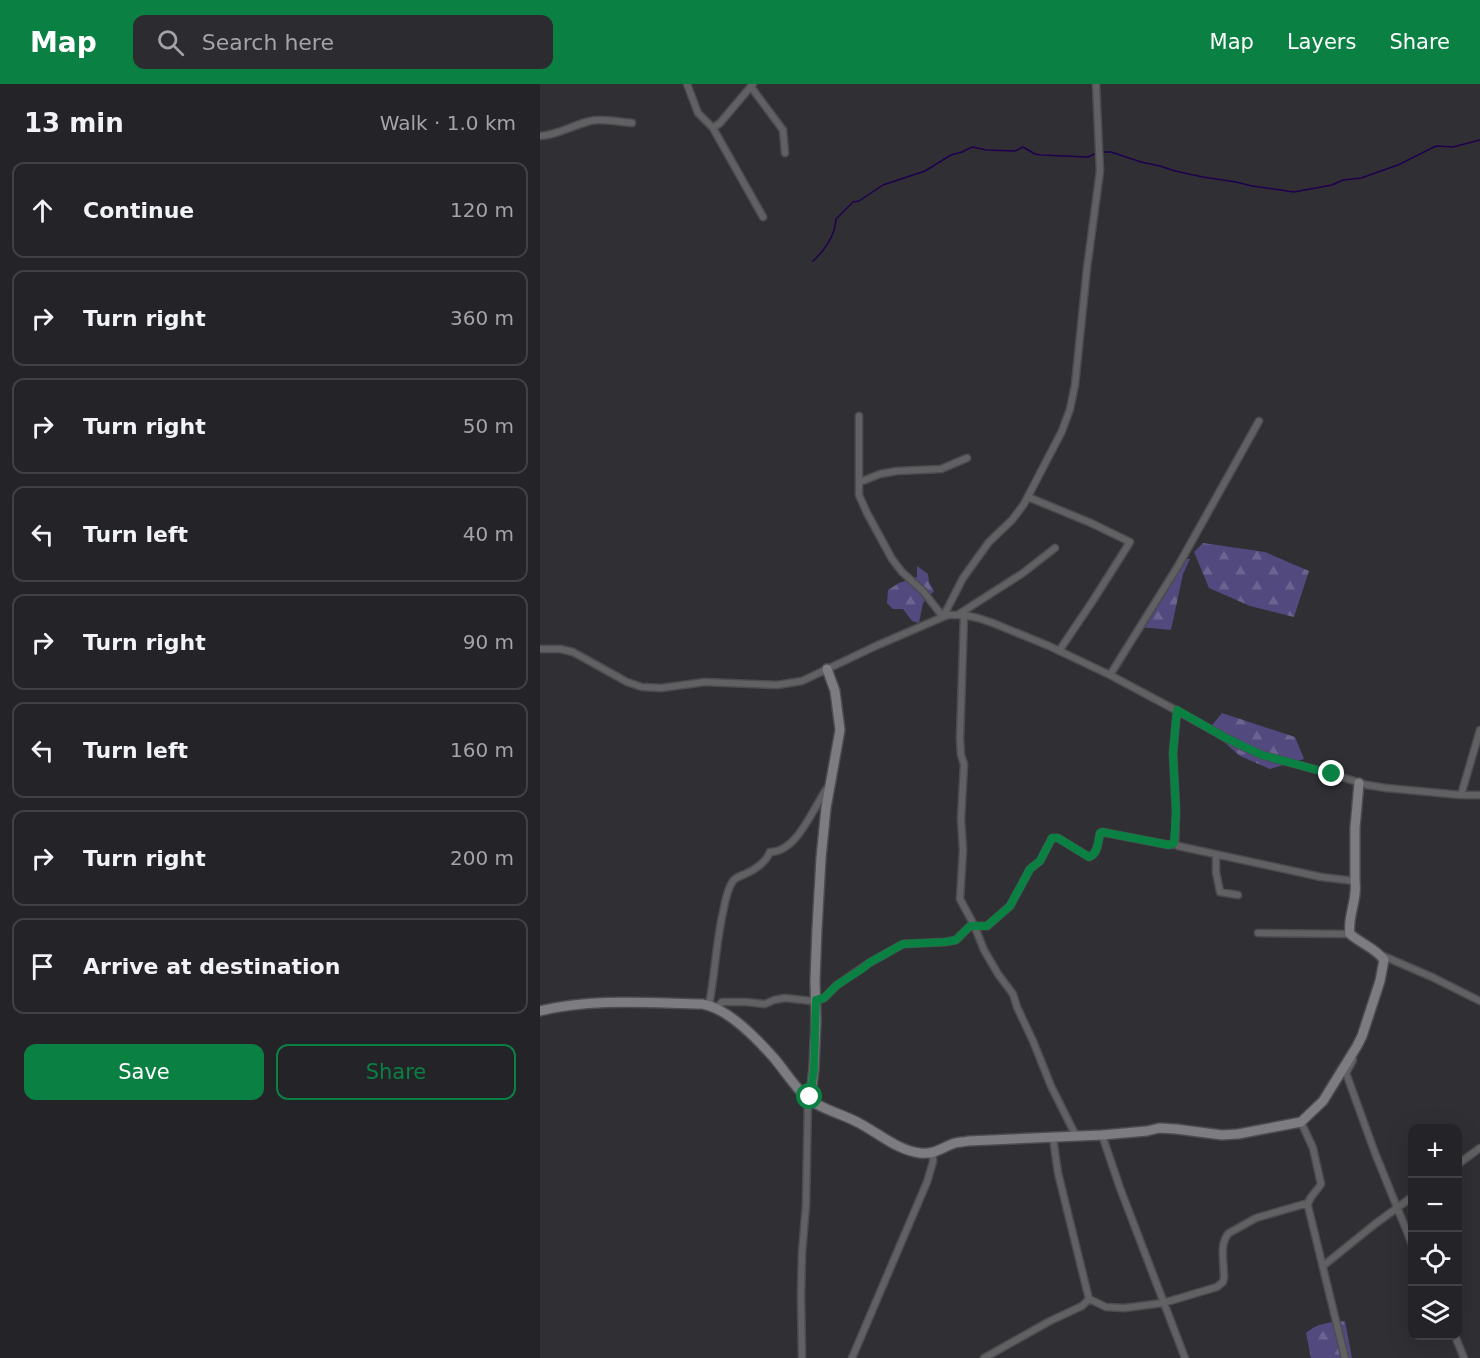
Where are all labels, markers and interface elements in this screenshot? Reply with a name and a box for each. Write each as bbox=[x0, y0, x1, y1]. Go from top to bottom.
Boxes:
search box bbox=[133, 15, 553, 69]
text: Map bbox=[30, 26, 97, 59]
icon: search bbox=[154, 26, 187, 59]
text: Search here bbox=[202, 30, 334, 55]
text: Map bbox=[1210, 30, 1254, 54]
text: Layers bbox=[1287, 30, 1356, 54]
text: Share bbox=[1389, 30, 1450, 54]
text: 13 min bbox=[24, 108, 124, 138]
text: Walk · 1.0 km bbox=[380, 111, 516, 135]
icon: ahead bbox=[26, 194, 59, 227]
text: Continue bbox=[83, 198, 194, 223]
text: 120 m bbox=[450, 198, 514, 222]
icon: right bbox=[26, 302, 59, 335]
text: Turn right bbox=[83, 306, 206, 331]
text: 360 m bbox=[450, 306, 514, 330]
icon: right bbox=[26, 410, 59, 443]
text: Turn right bbox=[83, 414, 206, 439]
text: 50 m bbox=[463, 414, 514, 438]
icon: left bbox=[26, 518, 59, 551]
text: Turn left bbox=[83, 522, 188, 547]
text: 40 m bbox=[463, 522, 514, 546]
icon: right bbox=[26, 626, 59, 659]
text: Turn right bbox=[83, 630, 206, 655]
text: 90 m bbox=[463, 630, 514, 654]
icon: left bbox=[26, 734, 59, 767]
text: Turn left bbox=[83, 738, 188, 763]
text: 160 m bbox=[450, 738, 514, 762]
route end bbox=[1318, 760, 1344, 786]
icon: right bbox=[26, 842, 59, 875]
text: Turn right bbox=[83, 846, 206, 871]
text: 200 m bbox=[450, 846, 514, 870]
icon: arrive bbox=[26, 950, 59, 983]
text: Arrive at destination bbox=[83, 954, 340, 979]
button: Save bbox=[24, 1044, 264, 1100]
button: Share bbox=[276, 1044, 516, 1100]
route start bbox=[796, 1083, 822, 1109]
map controls bbox=[1408, 1124, 1462, 1340]
button: + bbox=[1408, 1124, 1462, 1178]
button: − bbox=[1408, 1178, 1462, 1232]
button: locate bbox=[1408, 1232, 1462, 1286]
button: layers bbox=[1408, 1286, 1462, 1340]

